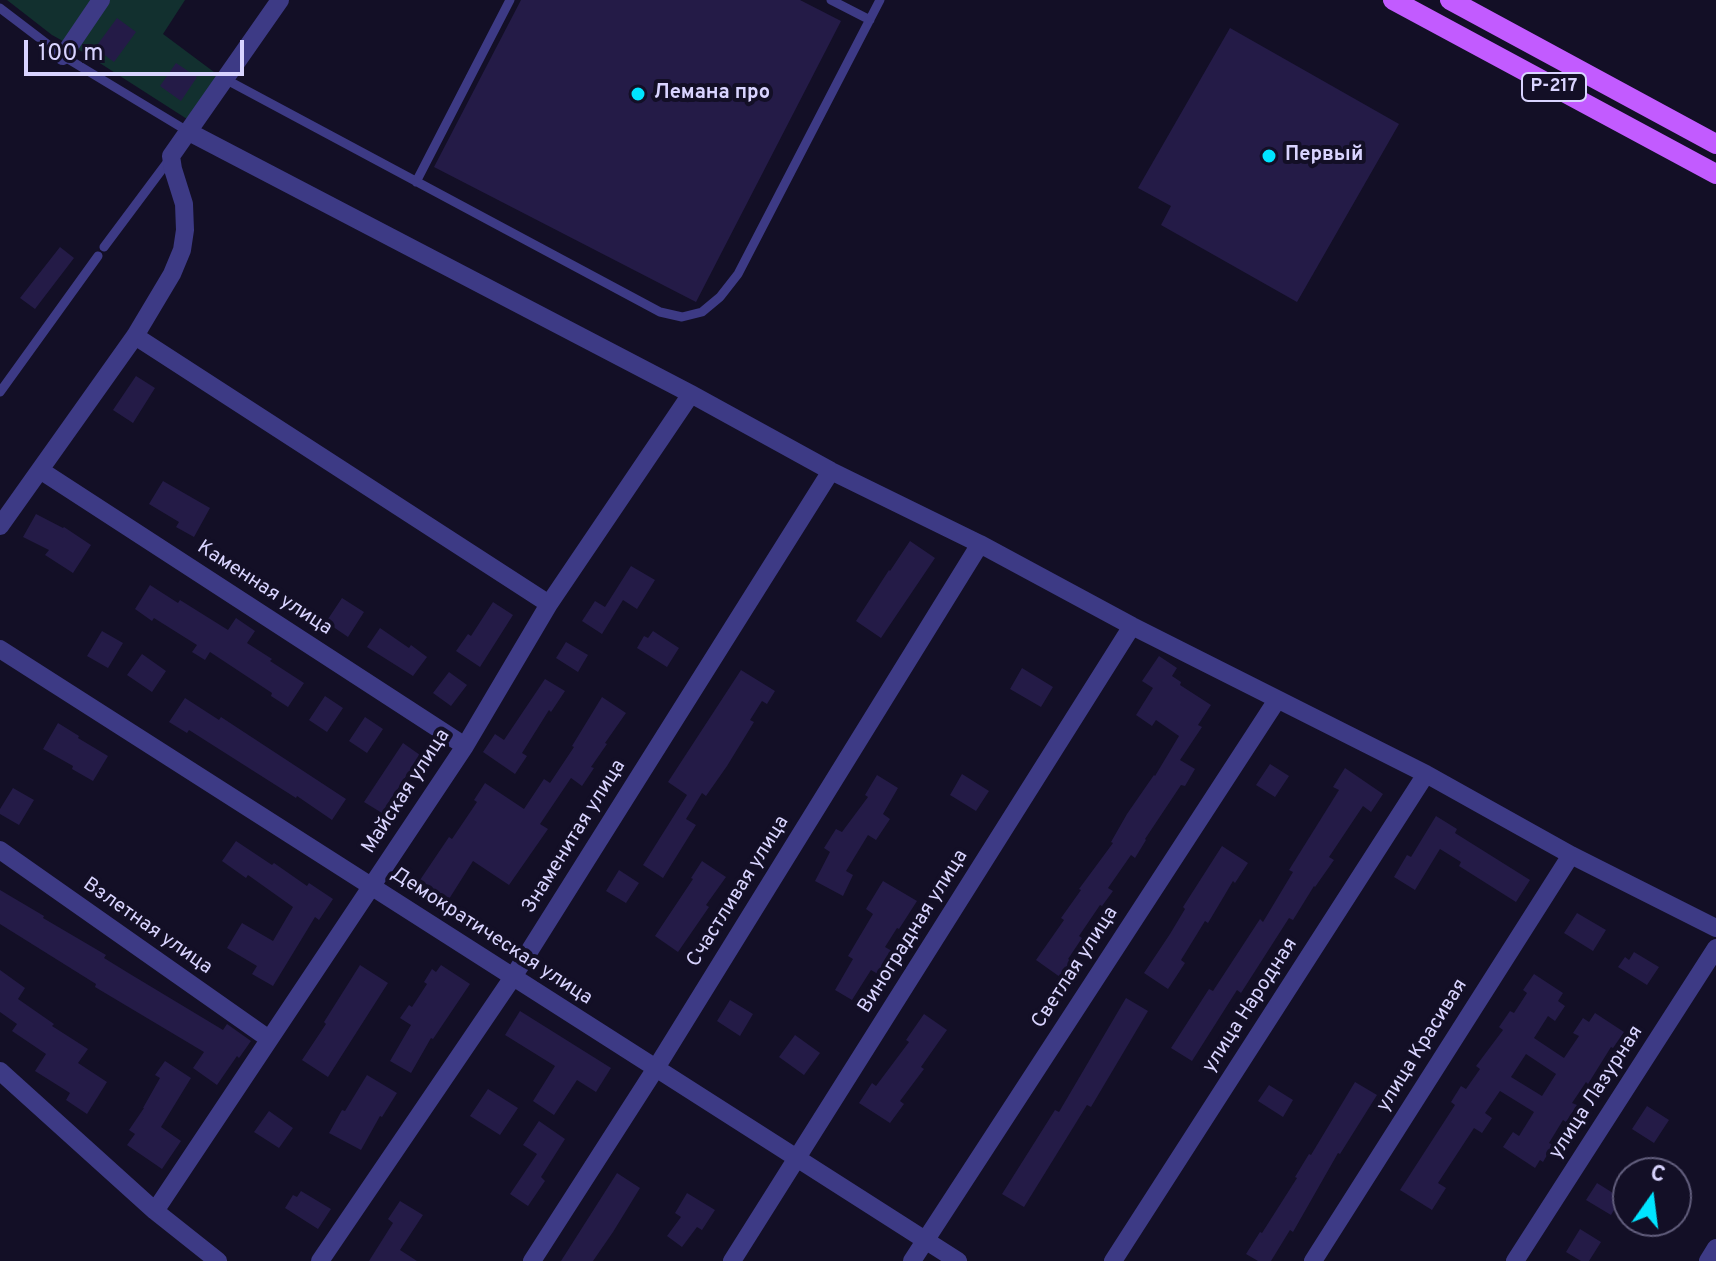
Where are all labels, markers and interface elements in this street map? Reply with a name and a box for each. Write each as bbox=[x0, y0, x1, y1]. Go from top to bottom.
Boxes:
scale bar bbox=[28, 24, 248, 74]
text: 100 m bbox=[38, 39, 104, 69]
road number: Р-217 bbox=[1522, 73, 1586, 101]
place label: Лемана про bbox=[654, 82, 770, 106]
marker: Лемана про bbox=[629, 85, 647, 103]
place label: Первый bbox=[1285, 144, 1363, 168]
marker: Первый bbox=[1260, 147, 1278, 165]
street label: Каменная улица bbox=[192, 536, 336, 642]
street label: Майская улица bbox=[358, 725, 456, 859]
street label: Знаменитая улица bbox=[518, 756, 632, 918]
street label: Счастливая улица bbox=[683, 812, 795, 972]
street label: Виноградная улица bbox=[854, 846, 974, 1018]
street label: Демократическая улица bbox=[386, 863, 596, 1011]
street label: Взлетная улица bbox=[78, 873, 216, 981]
street label: Светлая улица bbox=[1028, 903, 1124, 1033]
street label: улица Народная bbox=[1198, 934, 1304, 1078]
street label: улица Красивая bbox=[1372, 975, 1474, 1117]
street label: улица Лазурная bbox=[1545, 1022, 1649, 1164]
north arrow bbox=[1612, 1157, 1692, 1237]
text: С bbox=[1647, 1160, 1668, 1190]

